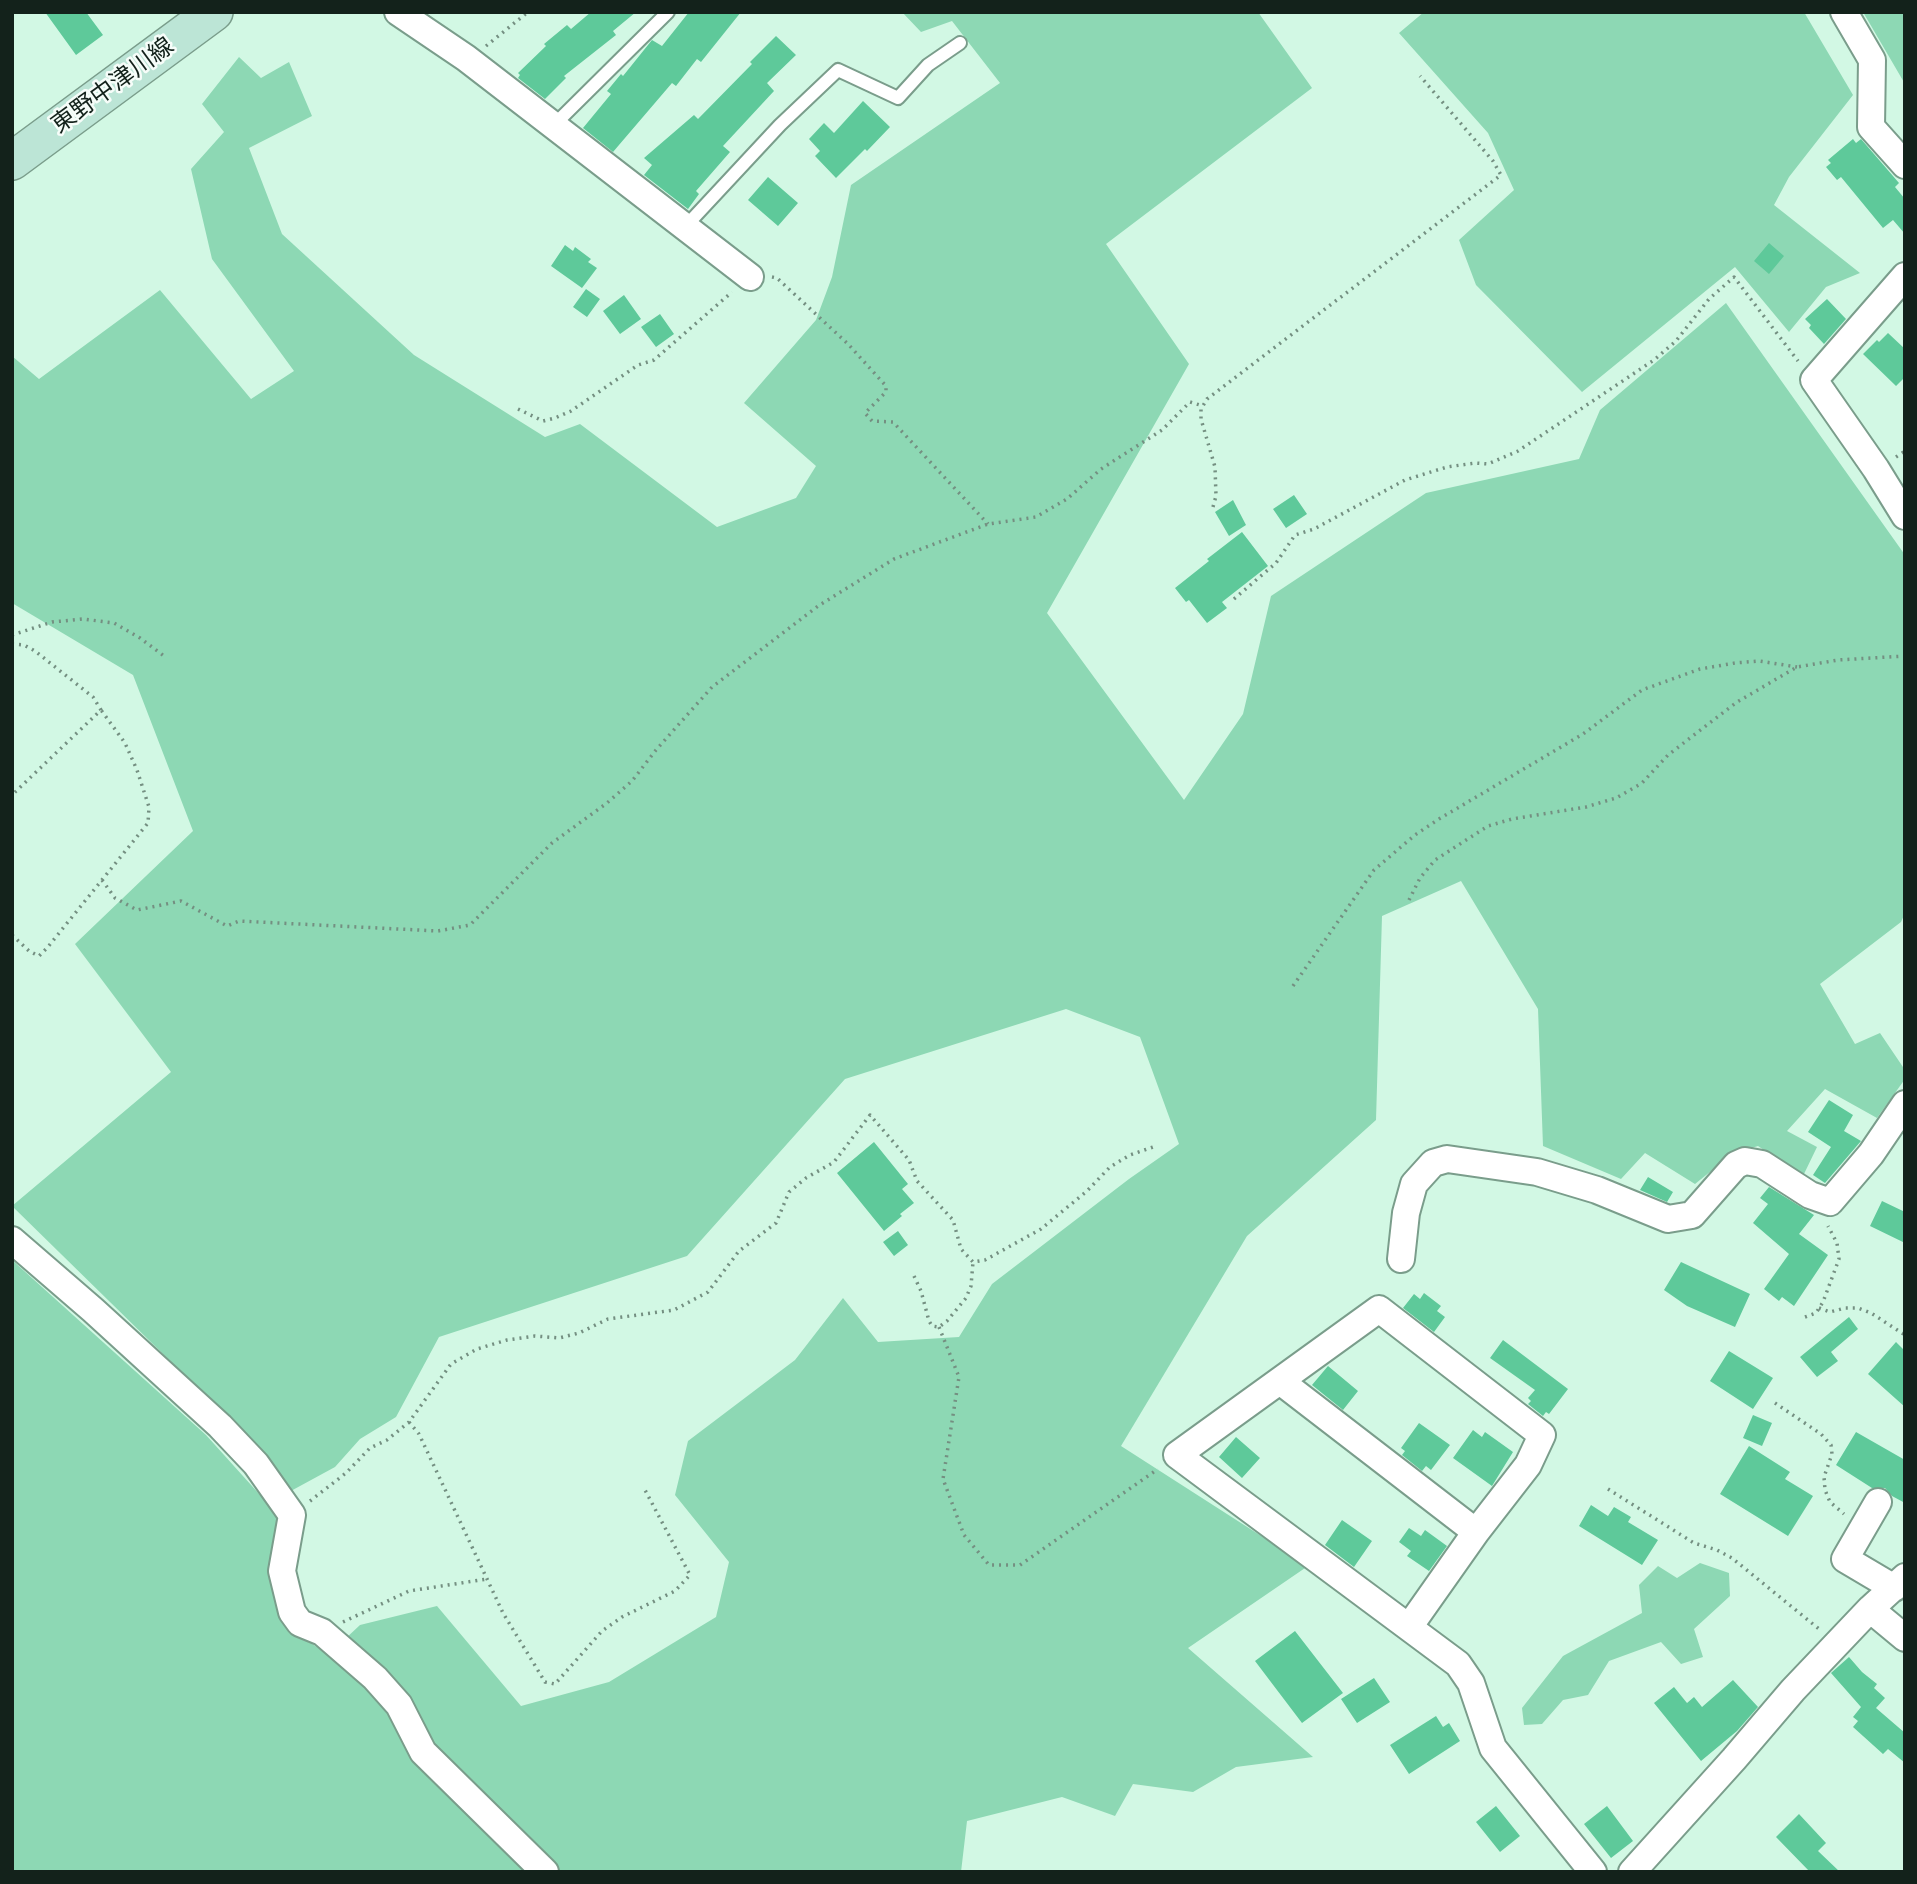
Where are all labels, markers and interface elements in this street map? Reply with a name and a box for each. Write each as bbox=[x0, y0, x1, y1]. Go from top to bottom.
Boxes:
street label: 東野中津川線 bbox=[46, 32, 180, 140]

